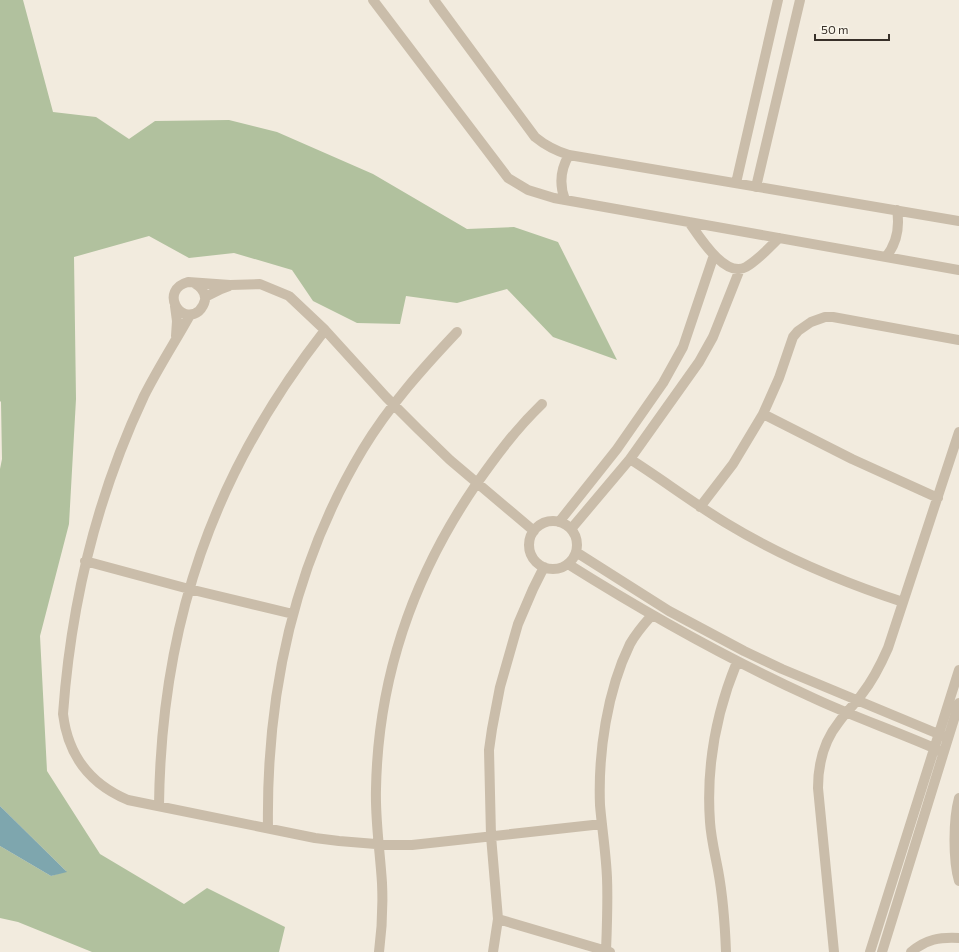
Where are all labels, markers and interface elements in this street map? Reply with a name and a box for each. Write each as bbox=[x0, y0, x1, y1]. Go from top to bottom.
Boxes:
scale bar bbox=[815, 16, 889, 42]
text: 50 m bbox=[821, 22, 849, 36]

